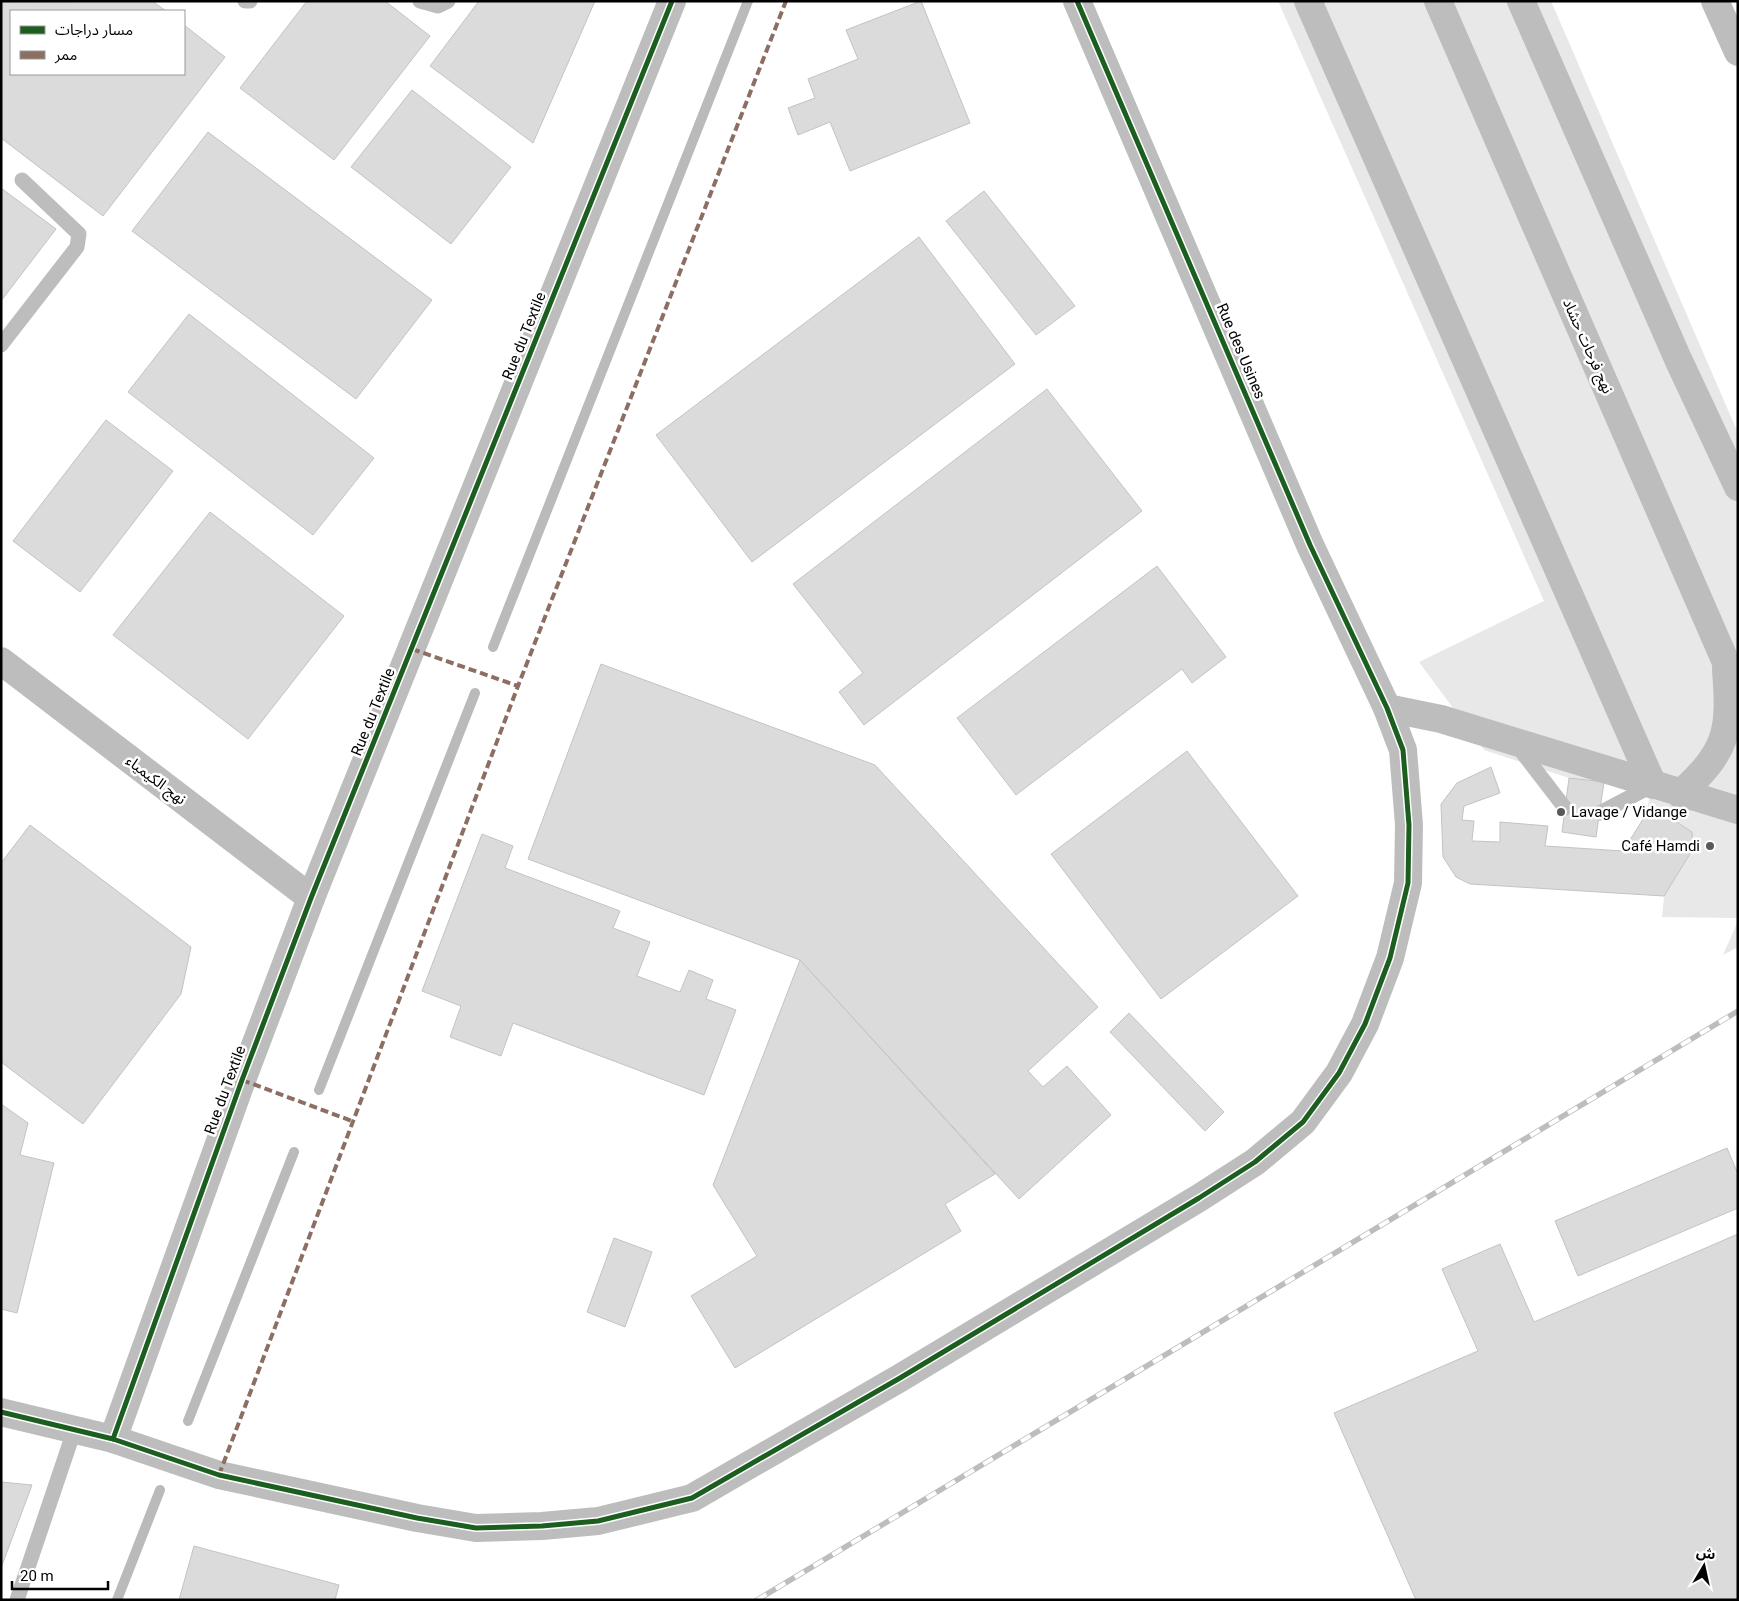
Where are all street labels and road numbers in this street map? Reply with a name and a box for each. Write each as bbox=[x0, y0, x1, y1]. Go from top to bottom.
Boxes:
street label: Rue du Textile bbox=[498, 289, 550, 383]
street label: نهج فرحات حشاد bbox=[1556, 296, 1617, 398]
street label: Rue des Usines bbox=[1213, 300, 1269, 402]
street label: Rue du Textile bbox=[347, 665, 399, 759]
street label: نهج الكيمياء bbox=[121, 752, 190, 811]
street label: Rue du Textile bbox=[201, 1043, 249, 1137]

